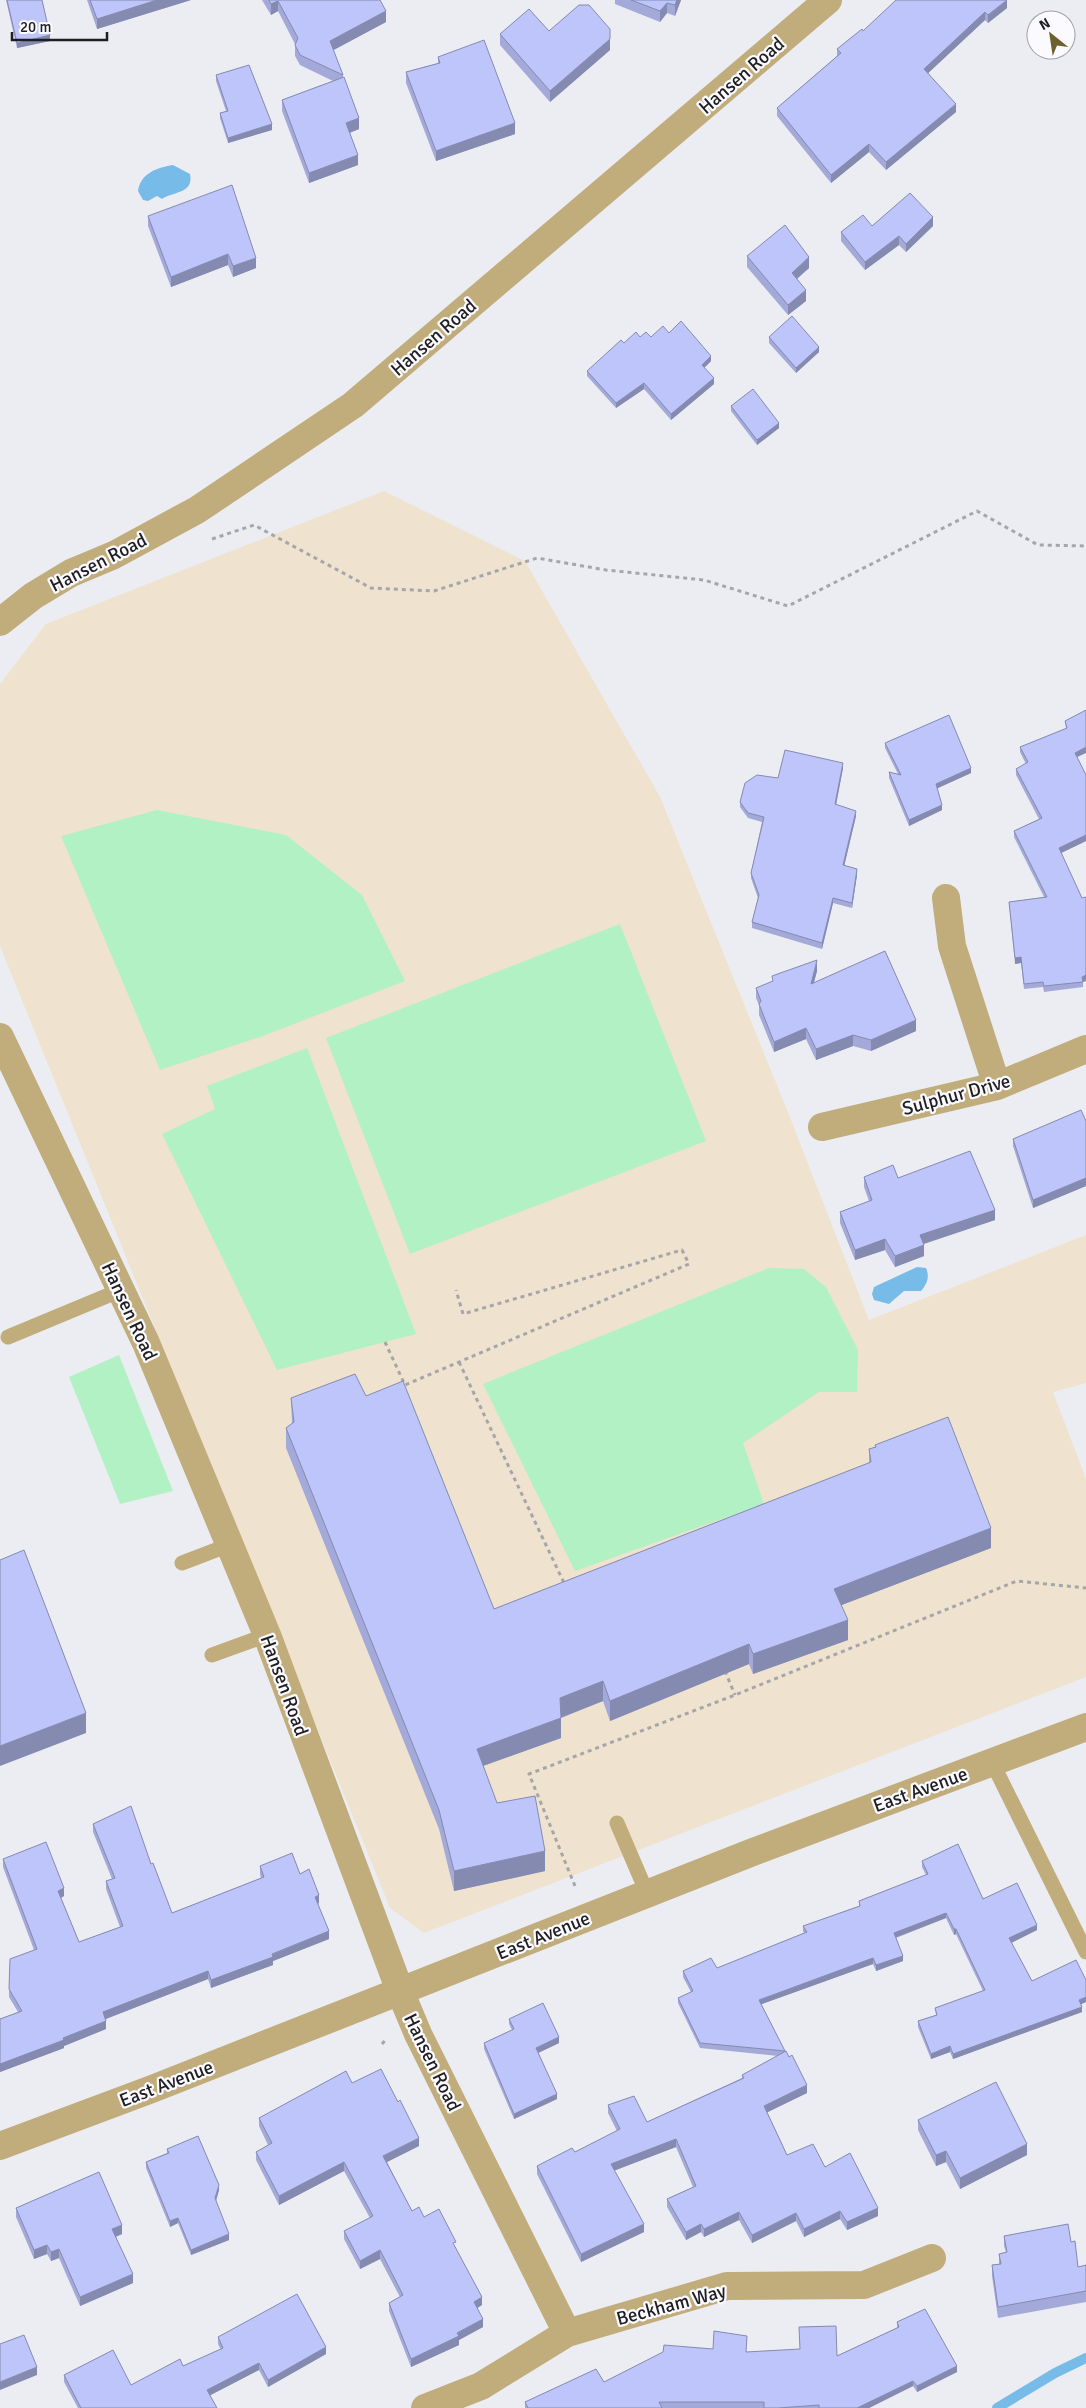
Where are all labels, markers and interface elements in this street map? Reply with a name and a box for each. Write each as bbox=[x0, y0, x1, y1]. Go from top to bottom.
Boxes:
scale bar bbox=[12, 10, 108, 42]
north arrow bbox=[1026, 10, 1076, 60]
text: N bbox=[1036, 14, 1053, 34]
text: 20 m bbox=[20, 18, 51, 36]
street label: Hansen Road bbox=[694, 32, 789, 120]
street label: Hansen Road bbox=[386, 294, 481, 382]
street label: Hansen Road bbox=[46, 528, 151, 598]
street label: Sulphur Drive bbox=[900, 1069, 1013, 1121]
street label: Hansen Road bbox=[96, 1258, 162, 1364]
street label: Hansen Road bbox=[255, 1632, 313, 1739]
street label: East Avenue bbox=[870, 1762, 971, 1818]
street label: East Avenue bbox=[493, 1906, 594, 1966]
street label: Hansen Road bbox=[398, 2010, 466, 2115]
street label: East Avenue bbox=[116, 2055, 217, 2113]
street label: Beckham Way bbox=[614, 2279, 729, 2331]

